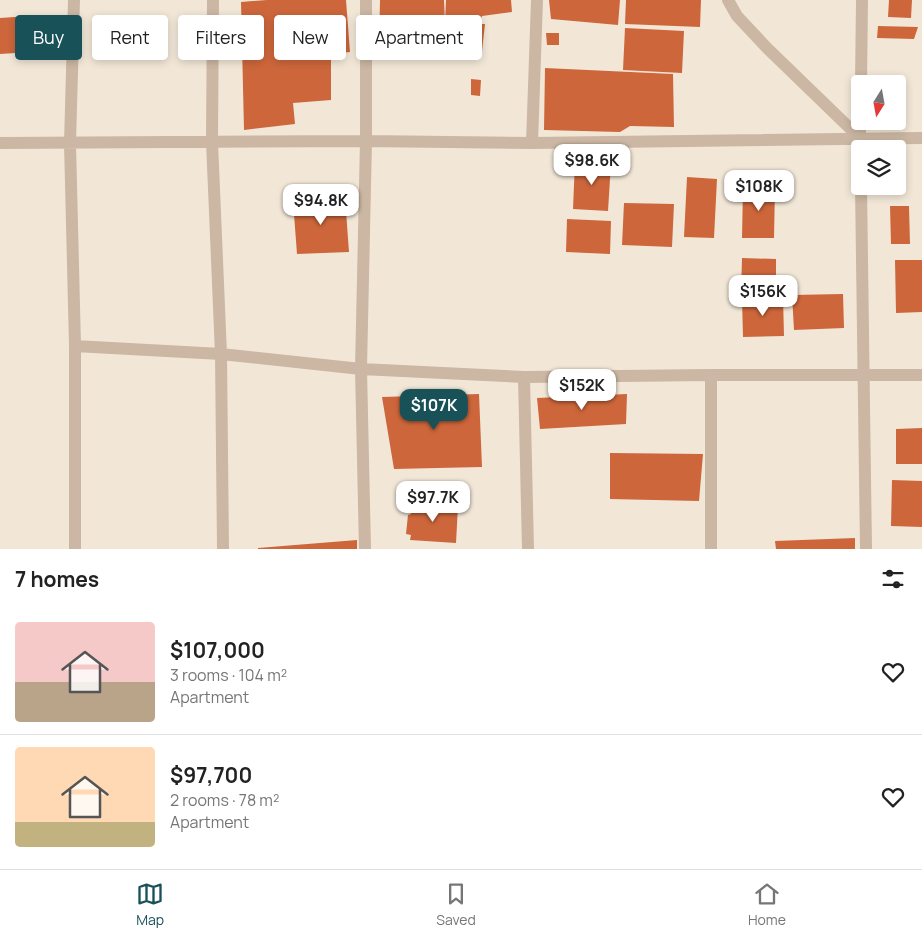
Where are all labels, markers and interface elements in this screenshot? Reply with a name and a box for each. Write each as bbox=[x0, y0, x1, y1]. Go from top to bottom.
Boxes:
chip: Buy bbox=[15, 15, 82, 60]
chip: Rent bbox=[92, 15, 168, 60]
chip: Filters bbox=[178, 15, 264, 60]
chip: New bbox=[274, 15, 346, 60]
chip: Apartment bbox=[356, 15, 482, 60]
north arrow bbox=[851, 75, 906, 130]
map controls bbox=[851, 75, 906, 195]
button: layers bbox=[851, 140, 906, 195]
pin: $98.6K bbox=[551, 144, 633, 186]
text: $98.6K bbox=[565, 149, 619, 171]
pin: $108K bbox=[724, 170, 794, 212]
text: $108K bbox=[735, 175, 783, 197]
pin: $94.8K bbox=[280, 184, 362, 226]
text: $94.8K bbox=[294, 189, 348, 211]
pin: $156K bbox=[728, 274, 798, 317]
text: $156K bbox=[740, 280, 786, 302]
pin: $152K bbox=[547, 368, 617, 411]
text: $152K bbox=[559, 374, 605, 396]
pin: $107K bbox=[399, 388, 469, 431]
text: $107K bbox=[411, 394, 457, 416]
pin: $97.7K bbox=[392, 480, 474, 523]
text: $97.7K bbox=[407, 486, 459, 508]
text: 7 homes bbox=[15, 565, 99, 593]
icon: filters bbox=[879, 565, 907, 593]
text: $107,000 bbox=[170, 636, 265, 664]
icon: home bbox=[55, 642, 115, 702]
icon: heart bbox=[879, 658, 907, 686]
text: 3 rooms · 104 m² bbox=[170, 664, 287, 686]
text: Apartment bbox=[170, 686, 249, 708]
text: $97,700 bbox=[170, 761, 252, 789]
icon: home bbox=[55, 767, 115, 827]
icon: heart bbox=[879, 783, 907, 811]
text: 2 rooms · 78 m² bbox=[170, 789, 279, 811]
text: Apartment bbox=[170, 811, 249, 833]
tab: Map bbox=[136, 880, 164, 929]
tab: Saved bbox=[436, 880, 476, 929]
tab: Home bbox=[748, 880, 786, 929]

